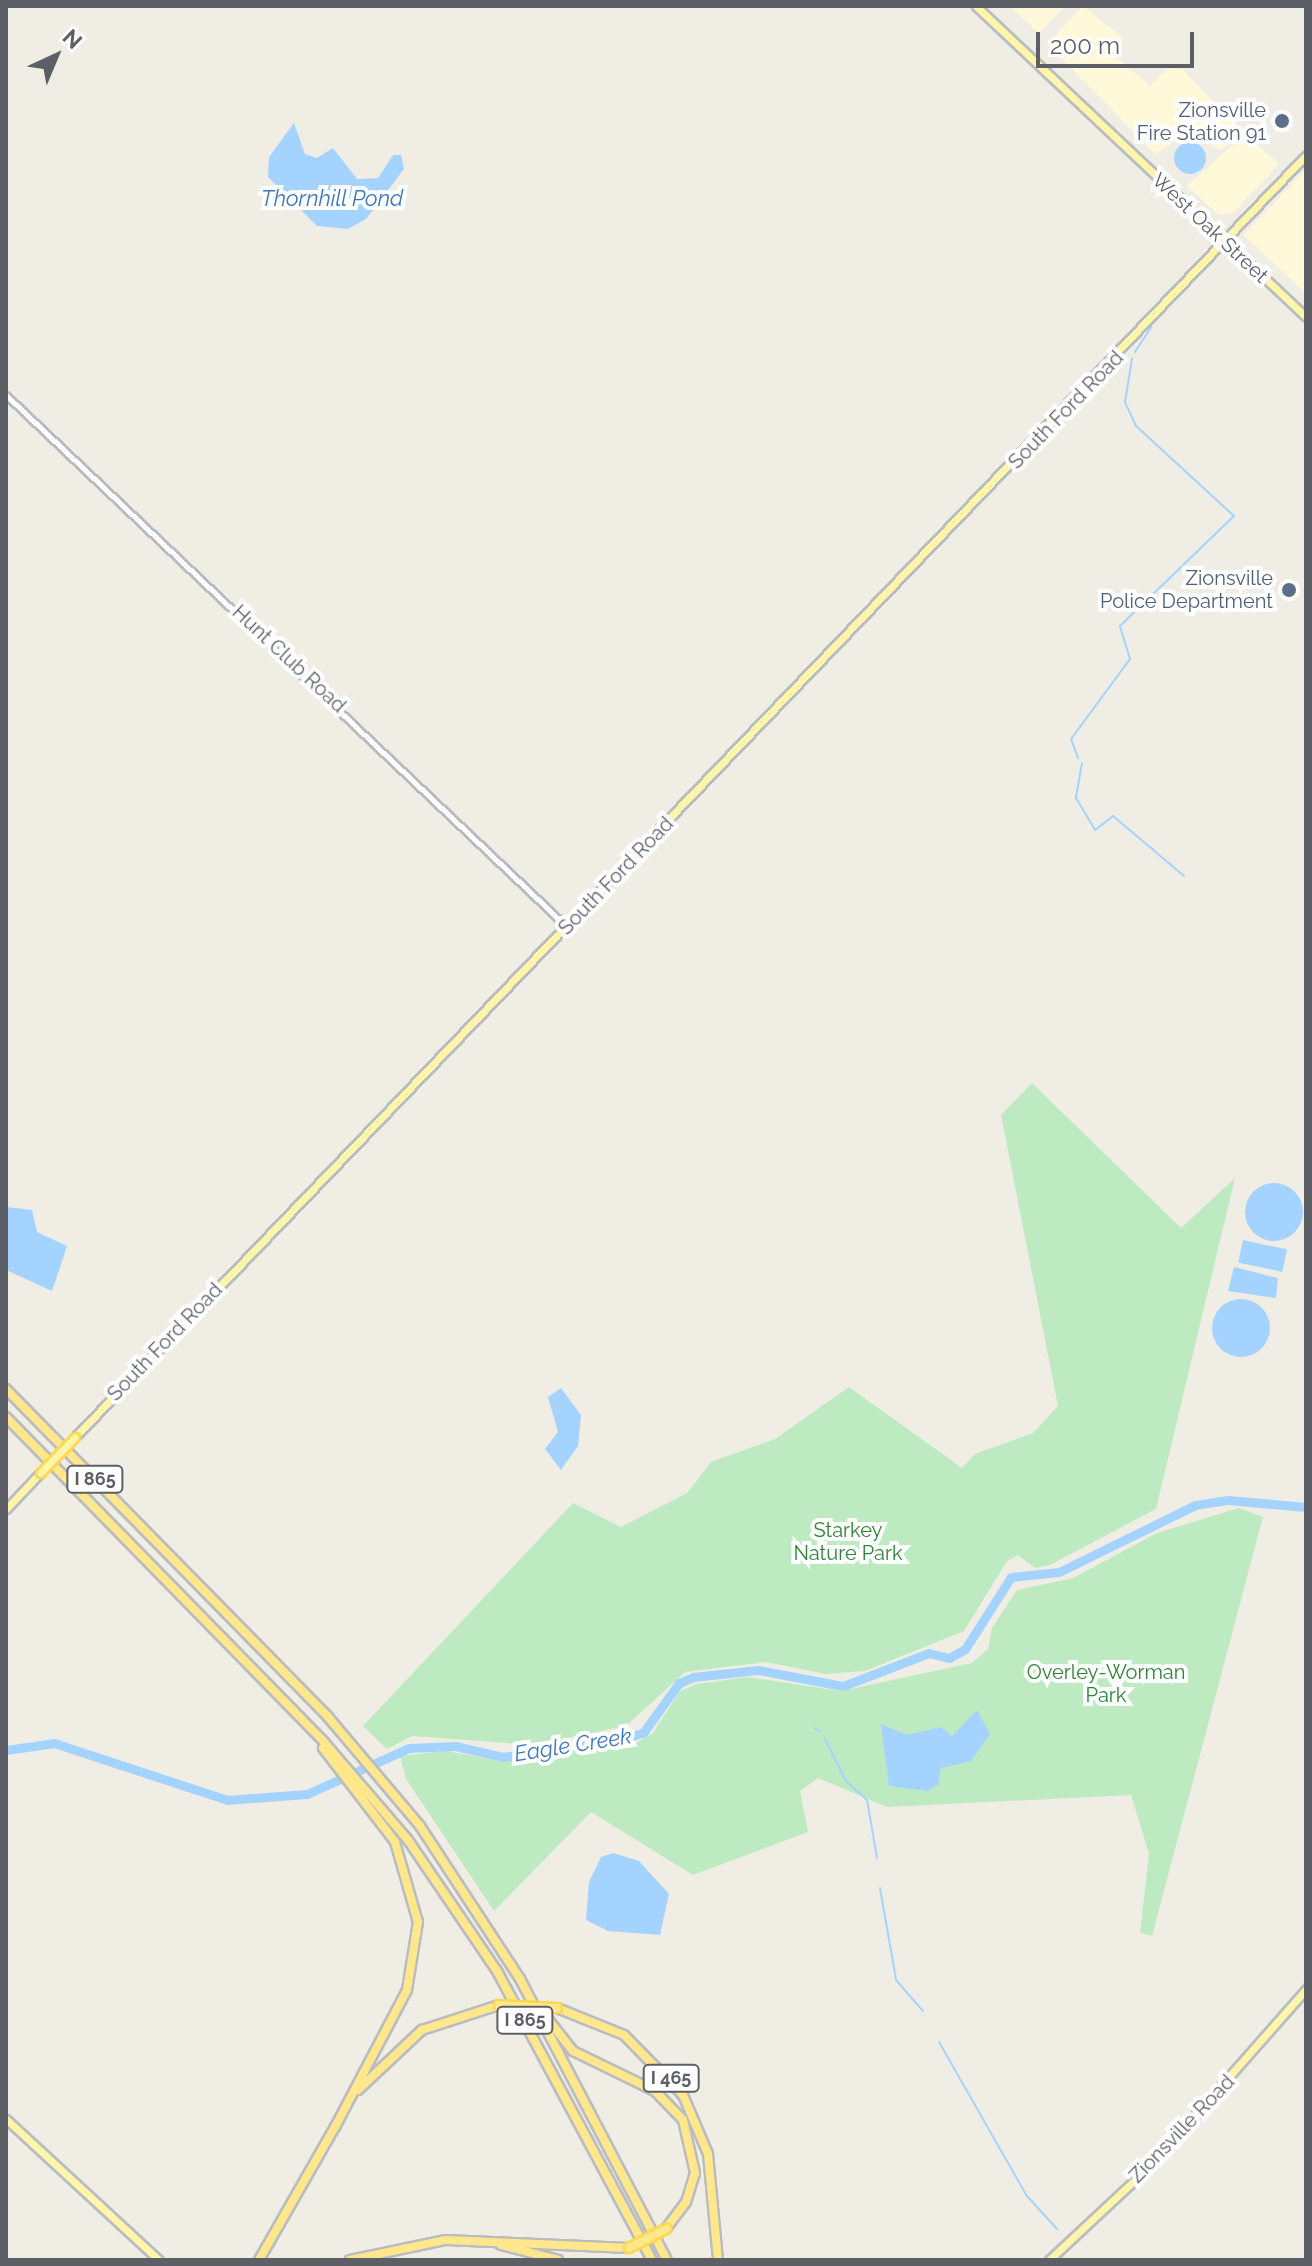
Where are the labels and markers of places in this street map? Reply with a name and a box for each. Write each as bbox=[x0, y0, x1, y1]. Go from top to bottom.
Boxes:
place label: Zionsville Fire Station 91 bbox=[1137, 98, 1266, 145]
marker: Zionsville Fire Station 91 bbox=[1273, 112, 1291, 130]
place label: Zionsville Police Department bbox=[1100, 566, 1273, 613]
marker: Zionsville Police Department bbox=[1280, 581, 1298, 599]

